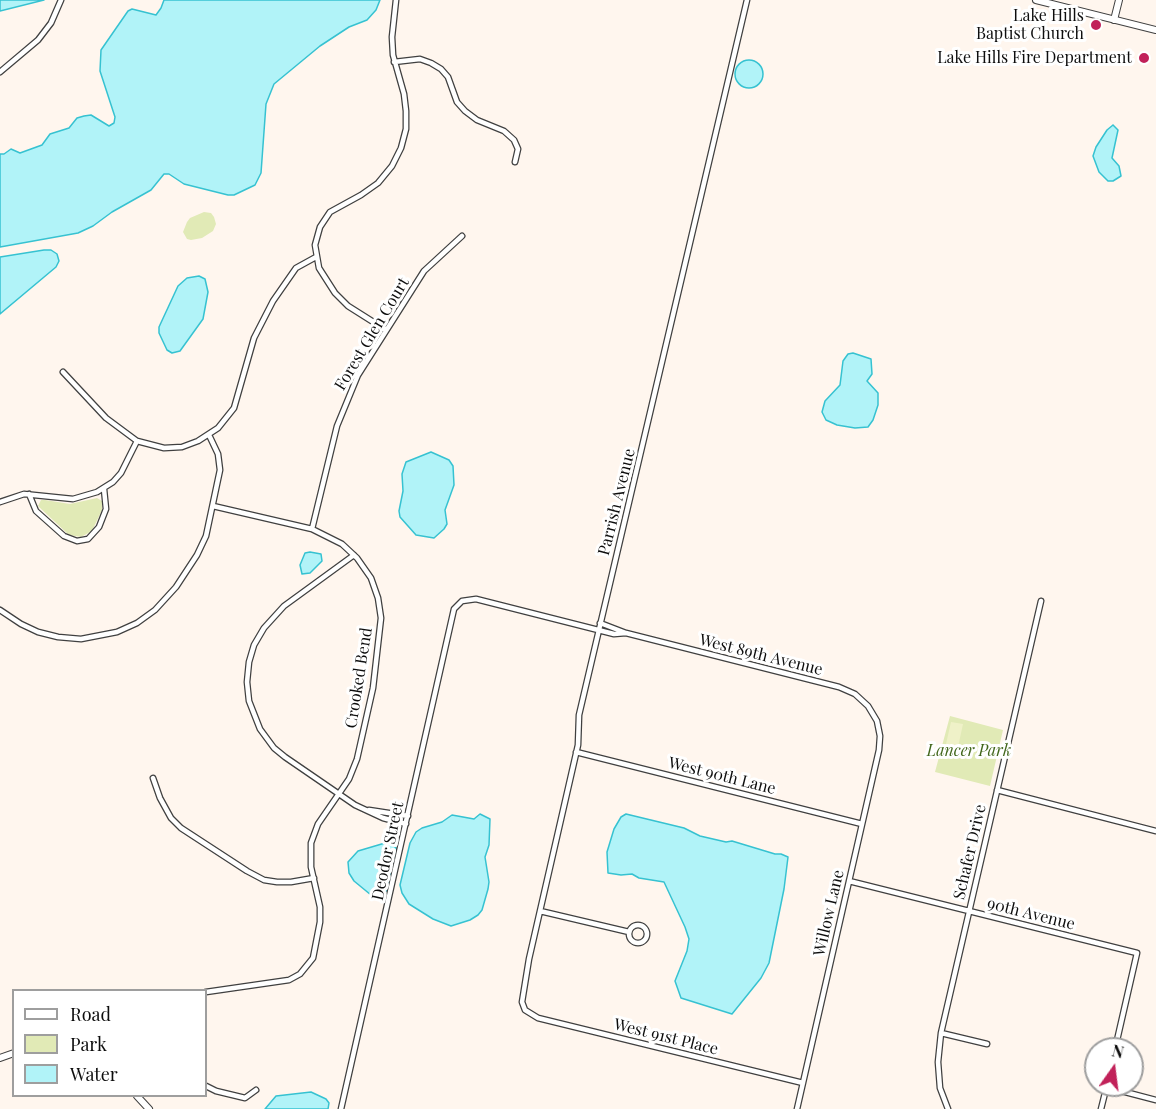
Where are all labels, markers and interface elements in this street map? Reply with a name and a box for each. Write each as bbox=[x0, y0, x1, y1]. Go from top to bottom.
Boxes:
place label: Lake Hills Baptist Church bbox=[976, 6, 1084, 44]
marker: Lake Hills Baptist Church bbox=[1089, 18, 1103, 32]
place label: Lake Hills Fire Department bbox=[937, 48, 1132, 68]
marker: Lake Hills Fire Department bbox=[1137, 51, 1151, 65]
street label: Forest Glen Court bbox=[331, 274, 413, 394]
street label: Parrish Avenue bbox=[594, 447, 640, 557]
street label: Crooked Bend bbox=[342, 626, 376, 730]
street label: West 89th Avenue bbox=[697, 630, 825, 680]
park label: Lancer Park bbox=[927, 741, 1011, 761]
street label: West 90th Lane bbox=[666, 753, 778, 799]
street label: Deodor Street bbox=[368, 800, 408, 902]
street label: Schafer Drive bbox=[950, 802, 990, 902]
street label: Willow Lane bbox=[810, 868, 848, 958]
street label: 90th Avenue bbox=[985, 894, 1077, 934]
legend bbox=[12, 989, 207, 1097]
text: Road bbox=[70, 1002, 111, 1026]
street label: West 91st Place bbox=[612, 1015, 720, 1059]
text: Park bbox=[70, 1032, 107, 1056]
north arrow bbox=[1084, 1037, 1144, 1097]
text: N bbox=[1110, 1039, 1126, 1063]
text: Water bbox=[70, 1062, 118, 1086]

